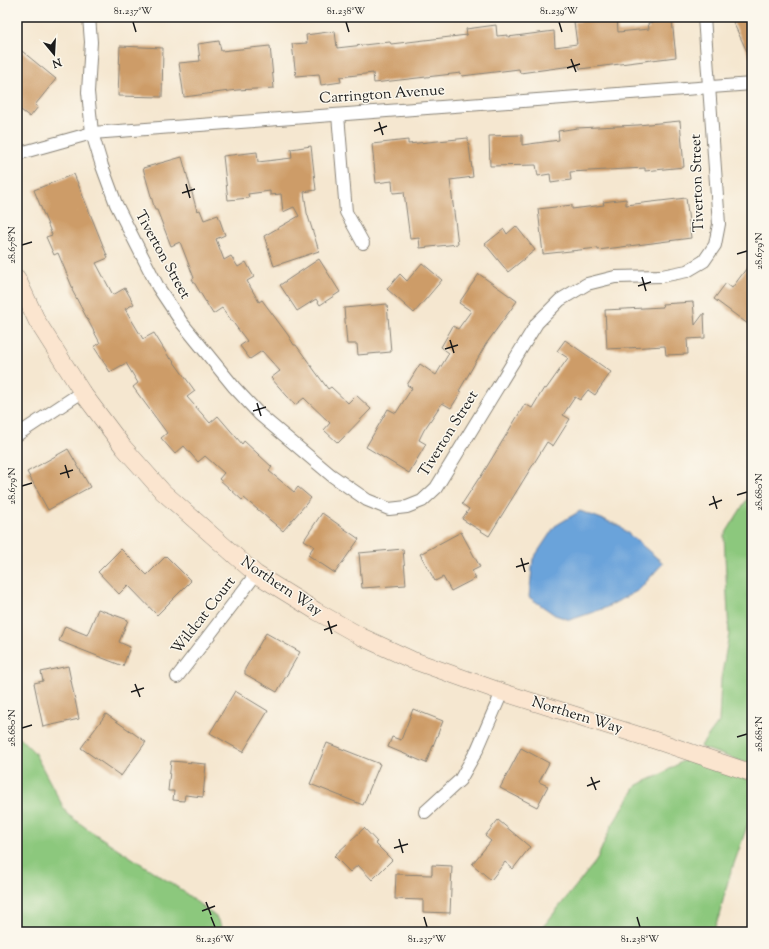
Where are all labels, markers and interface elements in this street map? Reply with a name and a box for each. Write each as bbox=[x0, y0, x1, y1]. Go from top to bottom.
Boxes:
text: 81.237°W bbox=[114, 4, 152, 19]
text: 81.238°W bbox=[327, 4, 365, 19]
text: 81.239°W bbox=[540, 4, 578, 19]
north arrow bbox=[34, 34, 74, 74]
text: N bbox=[50, 53, 64, 72]
street label: Carrington Avenue bbox=[319, 80, 445, 110]
street label: Tiverton Street bbox=[686, 134, 710, 232]
street label: Tiverton Street bbox=[129, 207, 195, 303]
text: 28.678°N bbox=[5, 226, 20, 264]
text: 28.679°N bbox=[752, 233, 767, 269]
street label: Tiverton Street bbox=[414, 387, 484, 481]
text: 28.679°N bbox=[5, 468, 20, 504]
text: 28.680°N bbox=[752, 473, 767, 511]
street label: Northern Way bbox=[236, 552, 326, 622]
street label: Wildcat Court bbox=[167, 573, 241, 659]
street label: Northern Way bbox=[529, 692, 626, 740]
text: 28.680°N bbox=[5, 709, 20, 747]
text: 28.681°N bbox=[752, 716, 767, 752]
text: 81.236°W bbox=[196, 932, 234, 947]
text: 81.237°W bbox=[408, 932, 446, 947]
text: 81.238°W bbox=[621, 932, 659, 947]

